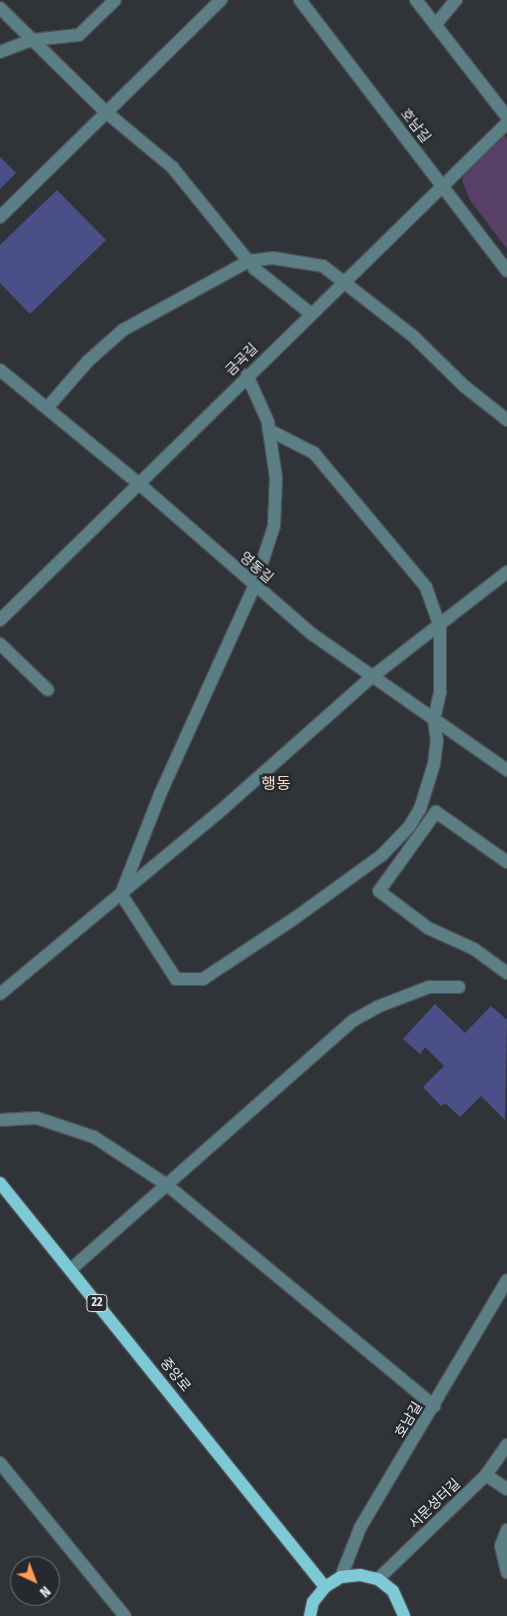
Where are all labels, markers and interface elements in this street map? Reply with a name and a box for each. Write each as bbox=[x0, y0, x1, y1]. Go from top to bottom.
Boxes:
street label: 호남길 bbox=[396, 106, 434, 146]
street label: 금곡길 bbox=[222, 340, 262, 380]
street label: 영동길 bbox=[236, 549, 276, 587]
district label: 행동 bbox=[261, 774, 291, 794]
road number: 22 bbox=[86, 1294, 108, 1312]
street label: 중앙로 bbox=[156, 1355, 194, 1395]
street label: 호남길 bbox=[392, 1399, 426, 1441]
street label: 서문성터길 bbox=[406, 1476, 464, 1532]
north arrow bbox=[10, 1556, 60, 1606]
text: N bbox=[36, 1583, 54, 1601]

